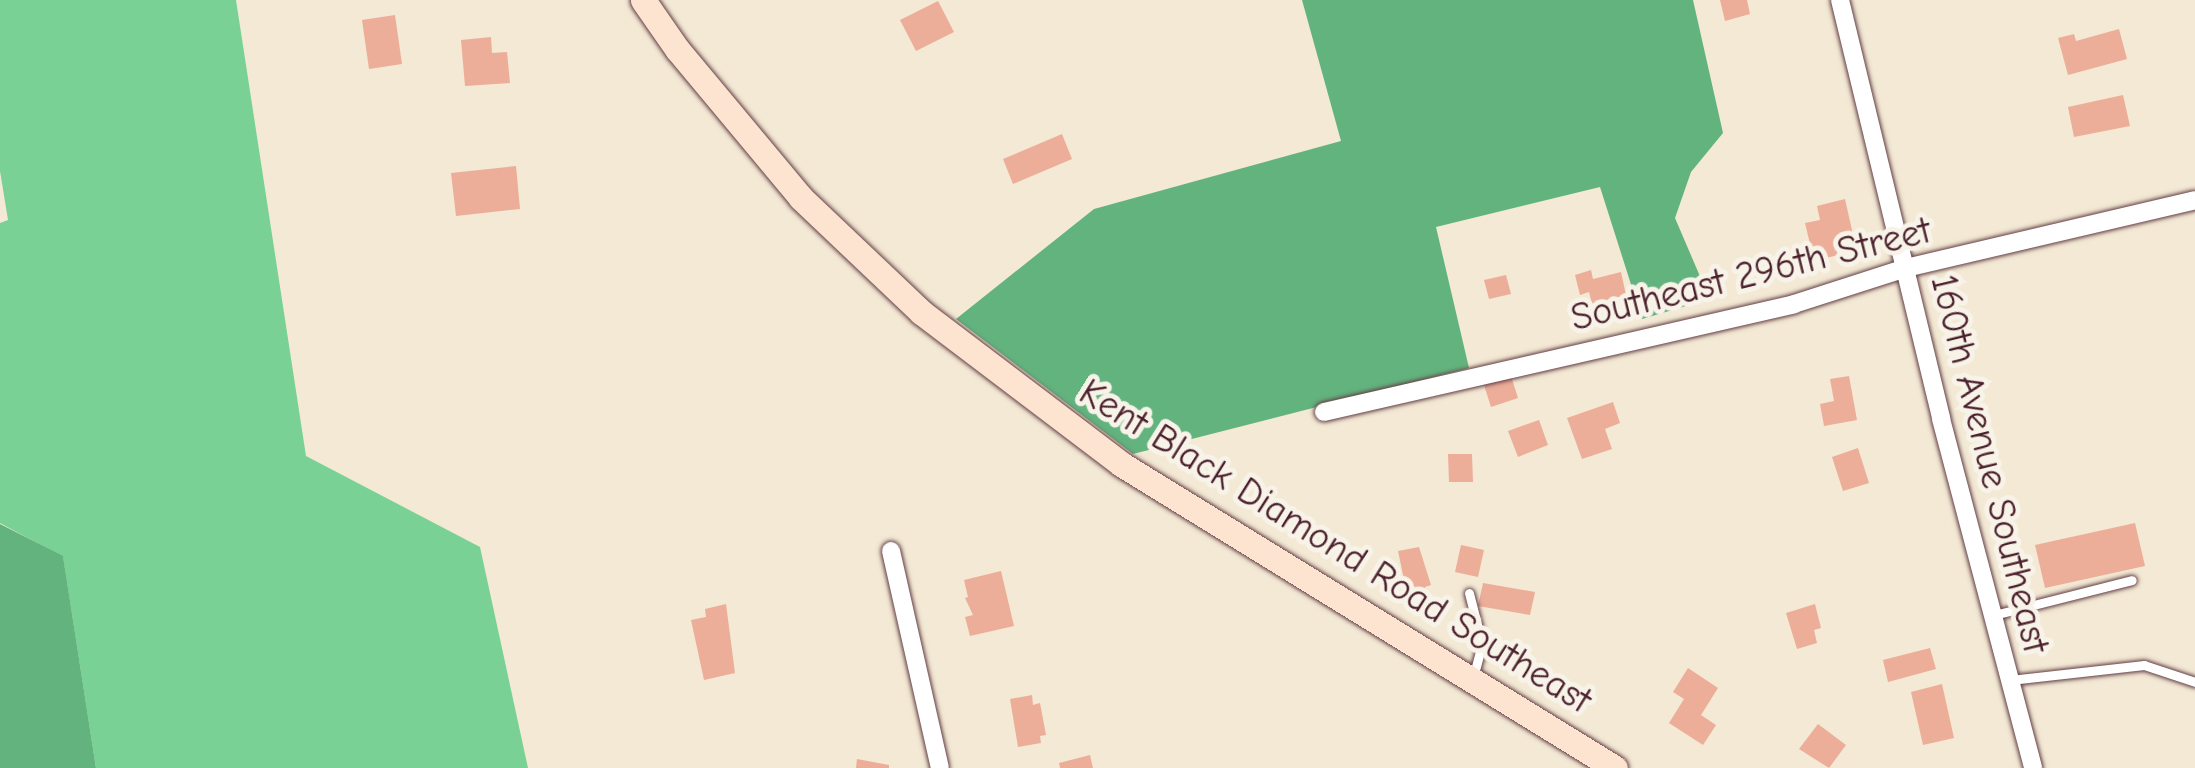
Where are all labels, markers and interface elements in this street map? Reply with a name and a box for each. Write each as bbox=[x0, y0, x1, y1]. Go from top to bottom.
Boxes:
street label: Southeast 296th Street bbox=[1566, 208, 1936, 342]
street label: 160th Avenue Southeast bbox=[1920, 270, 2058, 658]
street label: Kent Black Diamond Road Southeast bbox=[1071, 370, 1599, 724]

